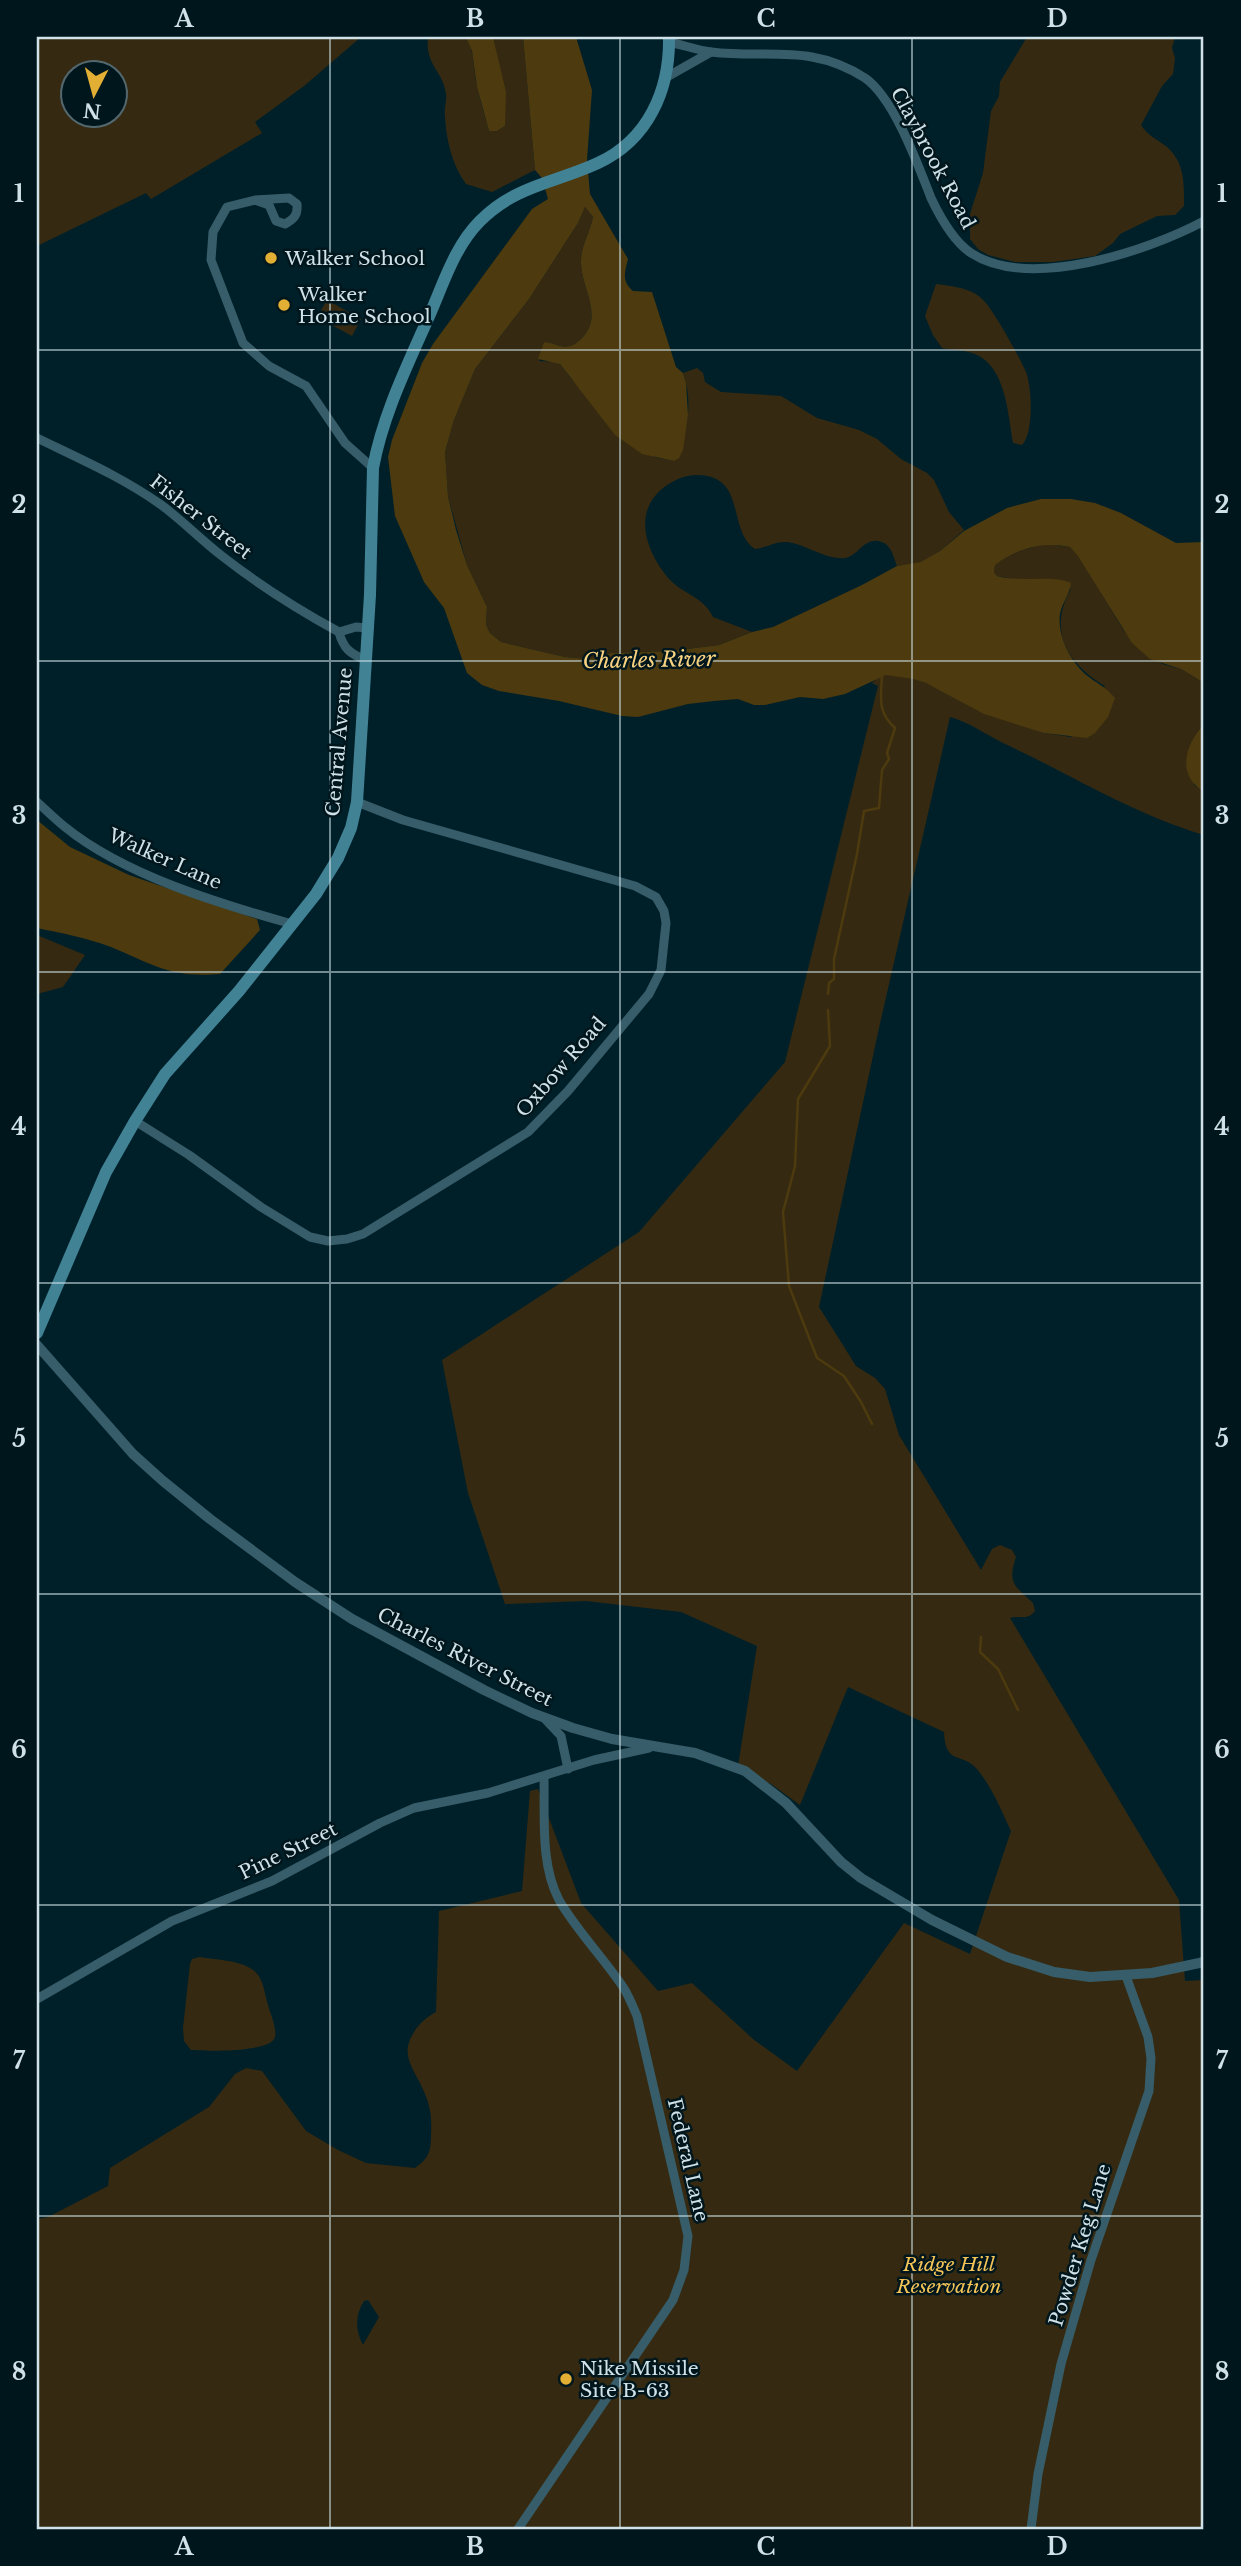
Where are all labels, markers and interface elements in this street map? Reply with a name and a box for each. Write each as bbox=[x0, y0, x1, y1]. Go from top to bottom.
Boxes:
text: A bbox=[174, 5, 195, 33]
text: B bbox=[466, 5, 484, 33]
text: C bbox=[757, 5, 775, 33]
text: D bbox=[1046, 5, 1068, 33]
north arrow bbox=[60, 60, 130, 130]
street label: Claybrook Road bbox=[886, 83, 980, 233]
text: N bbox=[82, 98, 102, 123]
text: 1 bbox=[14, 180, 24, 208]
text: 1 bbox=[1217, 180, 1227, 208]
place label: Walker School bbox=[284, 247, 425, 270]
marker: Walker School bbox=[263, 250, 279, 266]
place label: Walker Home School bbox=[297, 283, 431, 328]
marker: Walker Home School bbox=[276, 297, 292, 313]
street label: Fisher Street bbox=[145, 470, 257, 564]
text: 2 bbox=[12, 491, 26, 519]
text: 2 bbox=[1215, 491, 1229, 519]
water label: Charles River bbox=[582, 646, 717, 674]
street label: Central Avenue bbox=[321, 667, 357, 817]
text: 3 bbox=[12, 802, 26, 830]
text: 3 bbox=[1215, 802, 1229, 830]
street label: Walker Lane bbox=[104, 823, 225, 894]
street label: Oxbow Road bbox=[511, 1012, 611, 1122]
text: 4 bbox=[11, 1113, 27, 1141]
text: 4 bbox=[1214, 1113, 1230, 1141]
text: 5 bbox=[12, 1425, 26, 1453]
text: 5 bbox=[1215, 1425, 1229, 1453]
street label: Charles River Street bbox=[374, 1603, 557, 1712]
text: 6 bbox=[11, 1736, 27, 1764]
text: 6 bbox=[1214, 1736, 1230, 1764]
street label: Pine Street bbox=[235, 1817, 341, 1885]
text: 7 bbox=[13, 2047, 26, 2075]
text: 7 bbox=[1216, 2047, 1229, 2075]
street label: Federal Lane bbox=[663, 2096, 713, 2224]
street label: Powder Keg Lane bbox=[1044, 2161, 1116, 2329]
park label: Ridge Hill Reservation bbox=[896, 2253, 1002, 2298]
place label: Nike Missile Site B-63 bbox=[580, 2357, 699, 2402]
text: 8 bbox=[12, 2358, 26, 2386]
text: 8 bbox=[1215, 2358, 1229, 2386]
marker: Nike Missile Site B-63 bbox=[558, 2371, 574, 2387]
text: A bbox=[174, 2533, 195, 2561]
text: B bbox=[466, 2533, 484, 2561]
text: C bbox=[757, 2533, 775, 2561]
text: D bbox=[1046, 2533, 1068, 2561]

